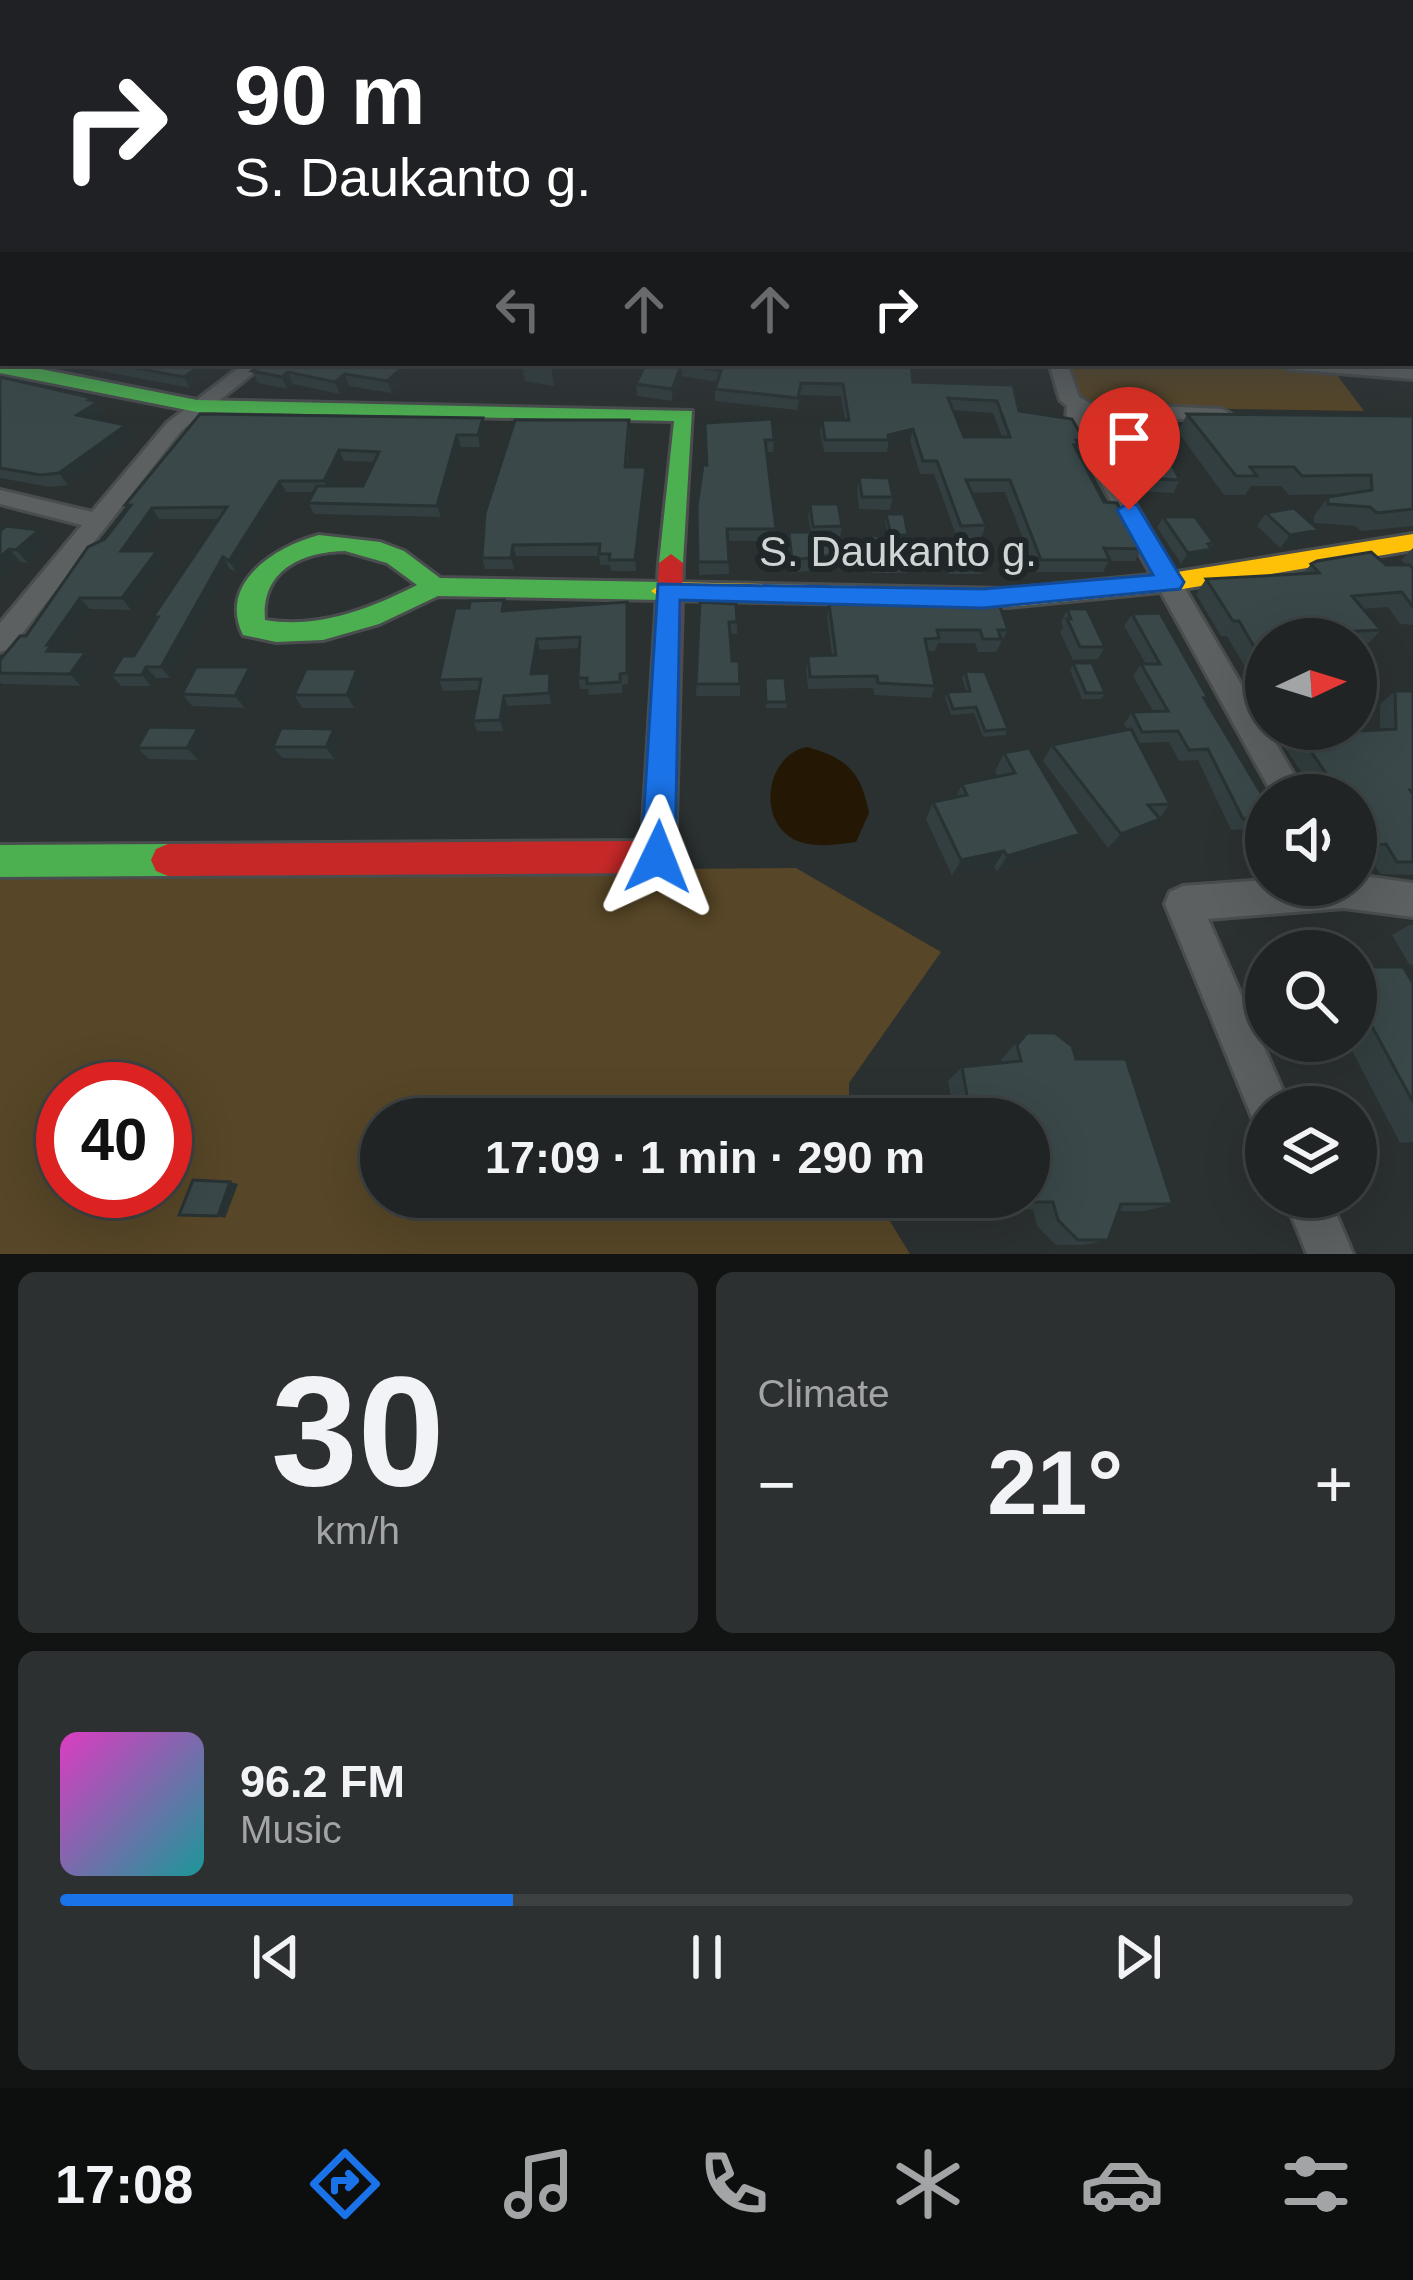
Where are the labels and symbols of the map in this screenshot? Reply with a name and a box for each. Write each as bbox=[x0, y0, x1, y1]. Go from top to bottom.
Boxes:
pin bbox=[1078, 387, 1180, 510]
street label: S. Daukanto g. bbox=[759, 528, 1037, 575]
north arrow bbox=[1245, 618, 1377, 750]
position arrow bbox=[595, 794, 721, 920]
speed limit sign: 40 bbox=[36, 1062, 192, 1218]

